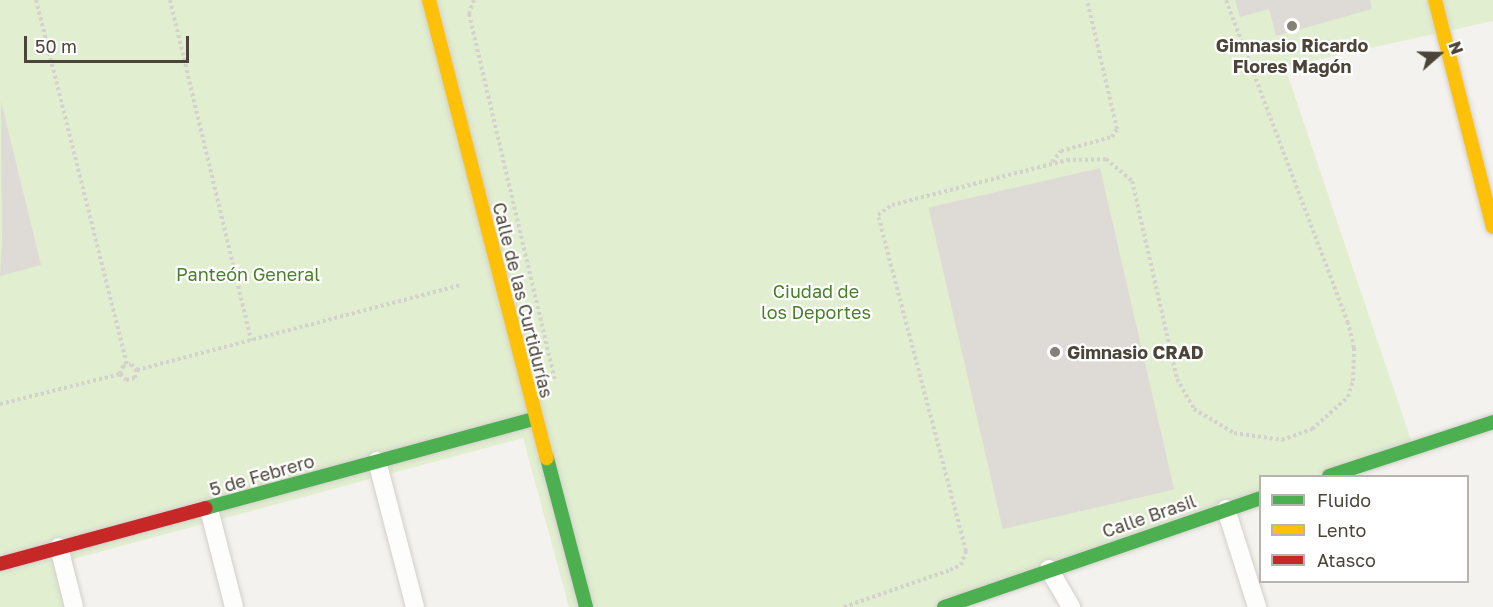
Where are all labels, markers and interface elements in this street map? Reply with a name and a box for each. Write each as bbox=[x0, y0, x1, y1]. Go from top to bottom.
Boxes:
marker: Gimnasio Ricardo Flores Magón bbox=[1285, 19, 1299, 33]
scale bar bbox=[27, 24, 192, 62]
north arrow bbox=[1409, 24, 1469, 84]
text: 50 m bbox=[35, 35, 77, 57]
place label: Gimnasio Ricardo Flores Magón bbox=[1216, 35, 1368, 78]
text: N bbox=[1444, 39, 1467, 57]
street label: Calle de las Curtidurías bbox=[488, 200, 558, 400]
park label: Panteón General bbox=[176, 263, 320, 285]
park label: Ciudad de los Deportes bbox=[761, 281, 871, 324]
place label: Gimnasio CRAD bbox=[1067, 341, 1204, 363]
marker: Gimnasio CRAD bbox=[1048, 345, 1062, 359]
street label: 5 de Febrero bbox=[207, 450, 317, 500]
legend bbox=[1259, 475, 1469, 583]
text: Fluido bbox=[1317, 489, 1371, 511]
street label: Calle Brasil bbox=[1099, 490, 1199, 542]
text: Lento bbox=[1317, 519, 1366, 541]
text: Atasco bbox=[1317, 549, 1376, 571]

